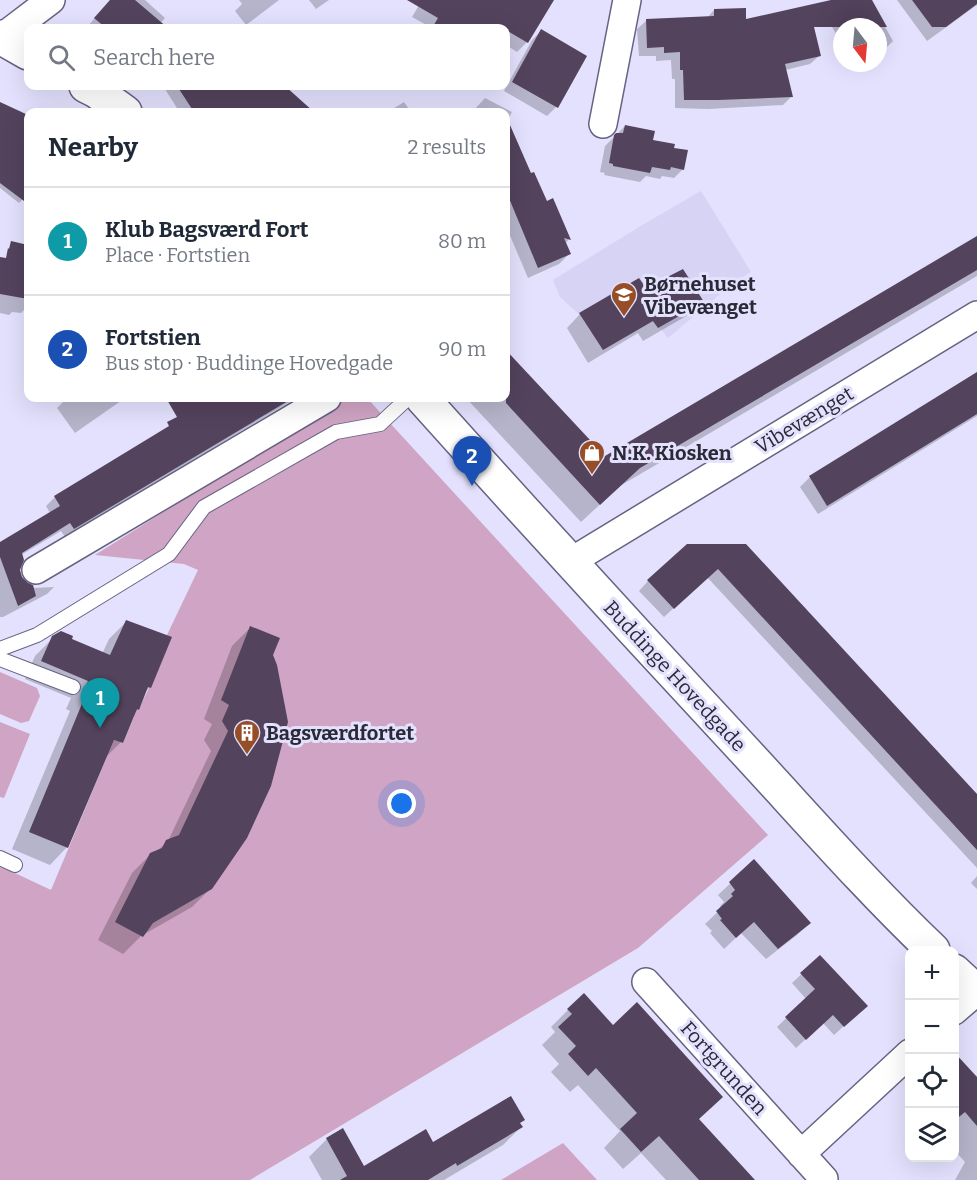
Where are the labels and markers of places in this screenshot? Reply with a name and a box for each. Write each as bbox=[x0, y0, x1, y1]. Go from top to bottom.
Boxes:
place label: Børnehuset Vibevænget bbox=[644, 272, 757, 319]
school or university icon: Børnehuset Vibevænget bbox=[609, 280, 639, 318]
pin: 2 bbox=[452, 436, 492, 486]
shop icon: N.K. Kiosken bbox=[577, 438, 607, 476]
place label: N.K. Kiosken bbox=[612, 441, 732, 465]
pin: 1 bbox=[80, 678, 120, 728]
building icon: Bagsværdfortet bbox=[232, 718, 262, 756]
place label: Bagsværdfortet bbox=[266, 721, 414, 745]

